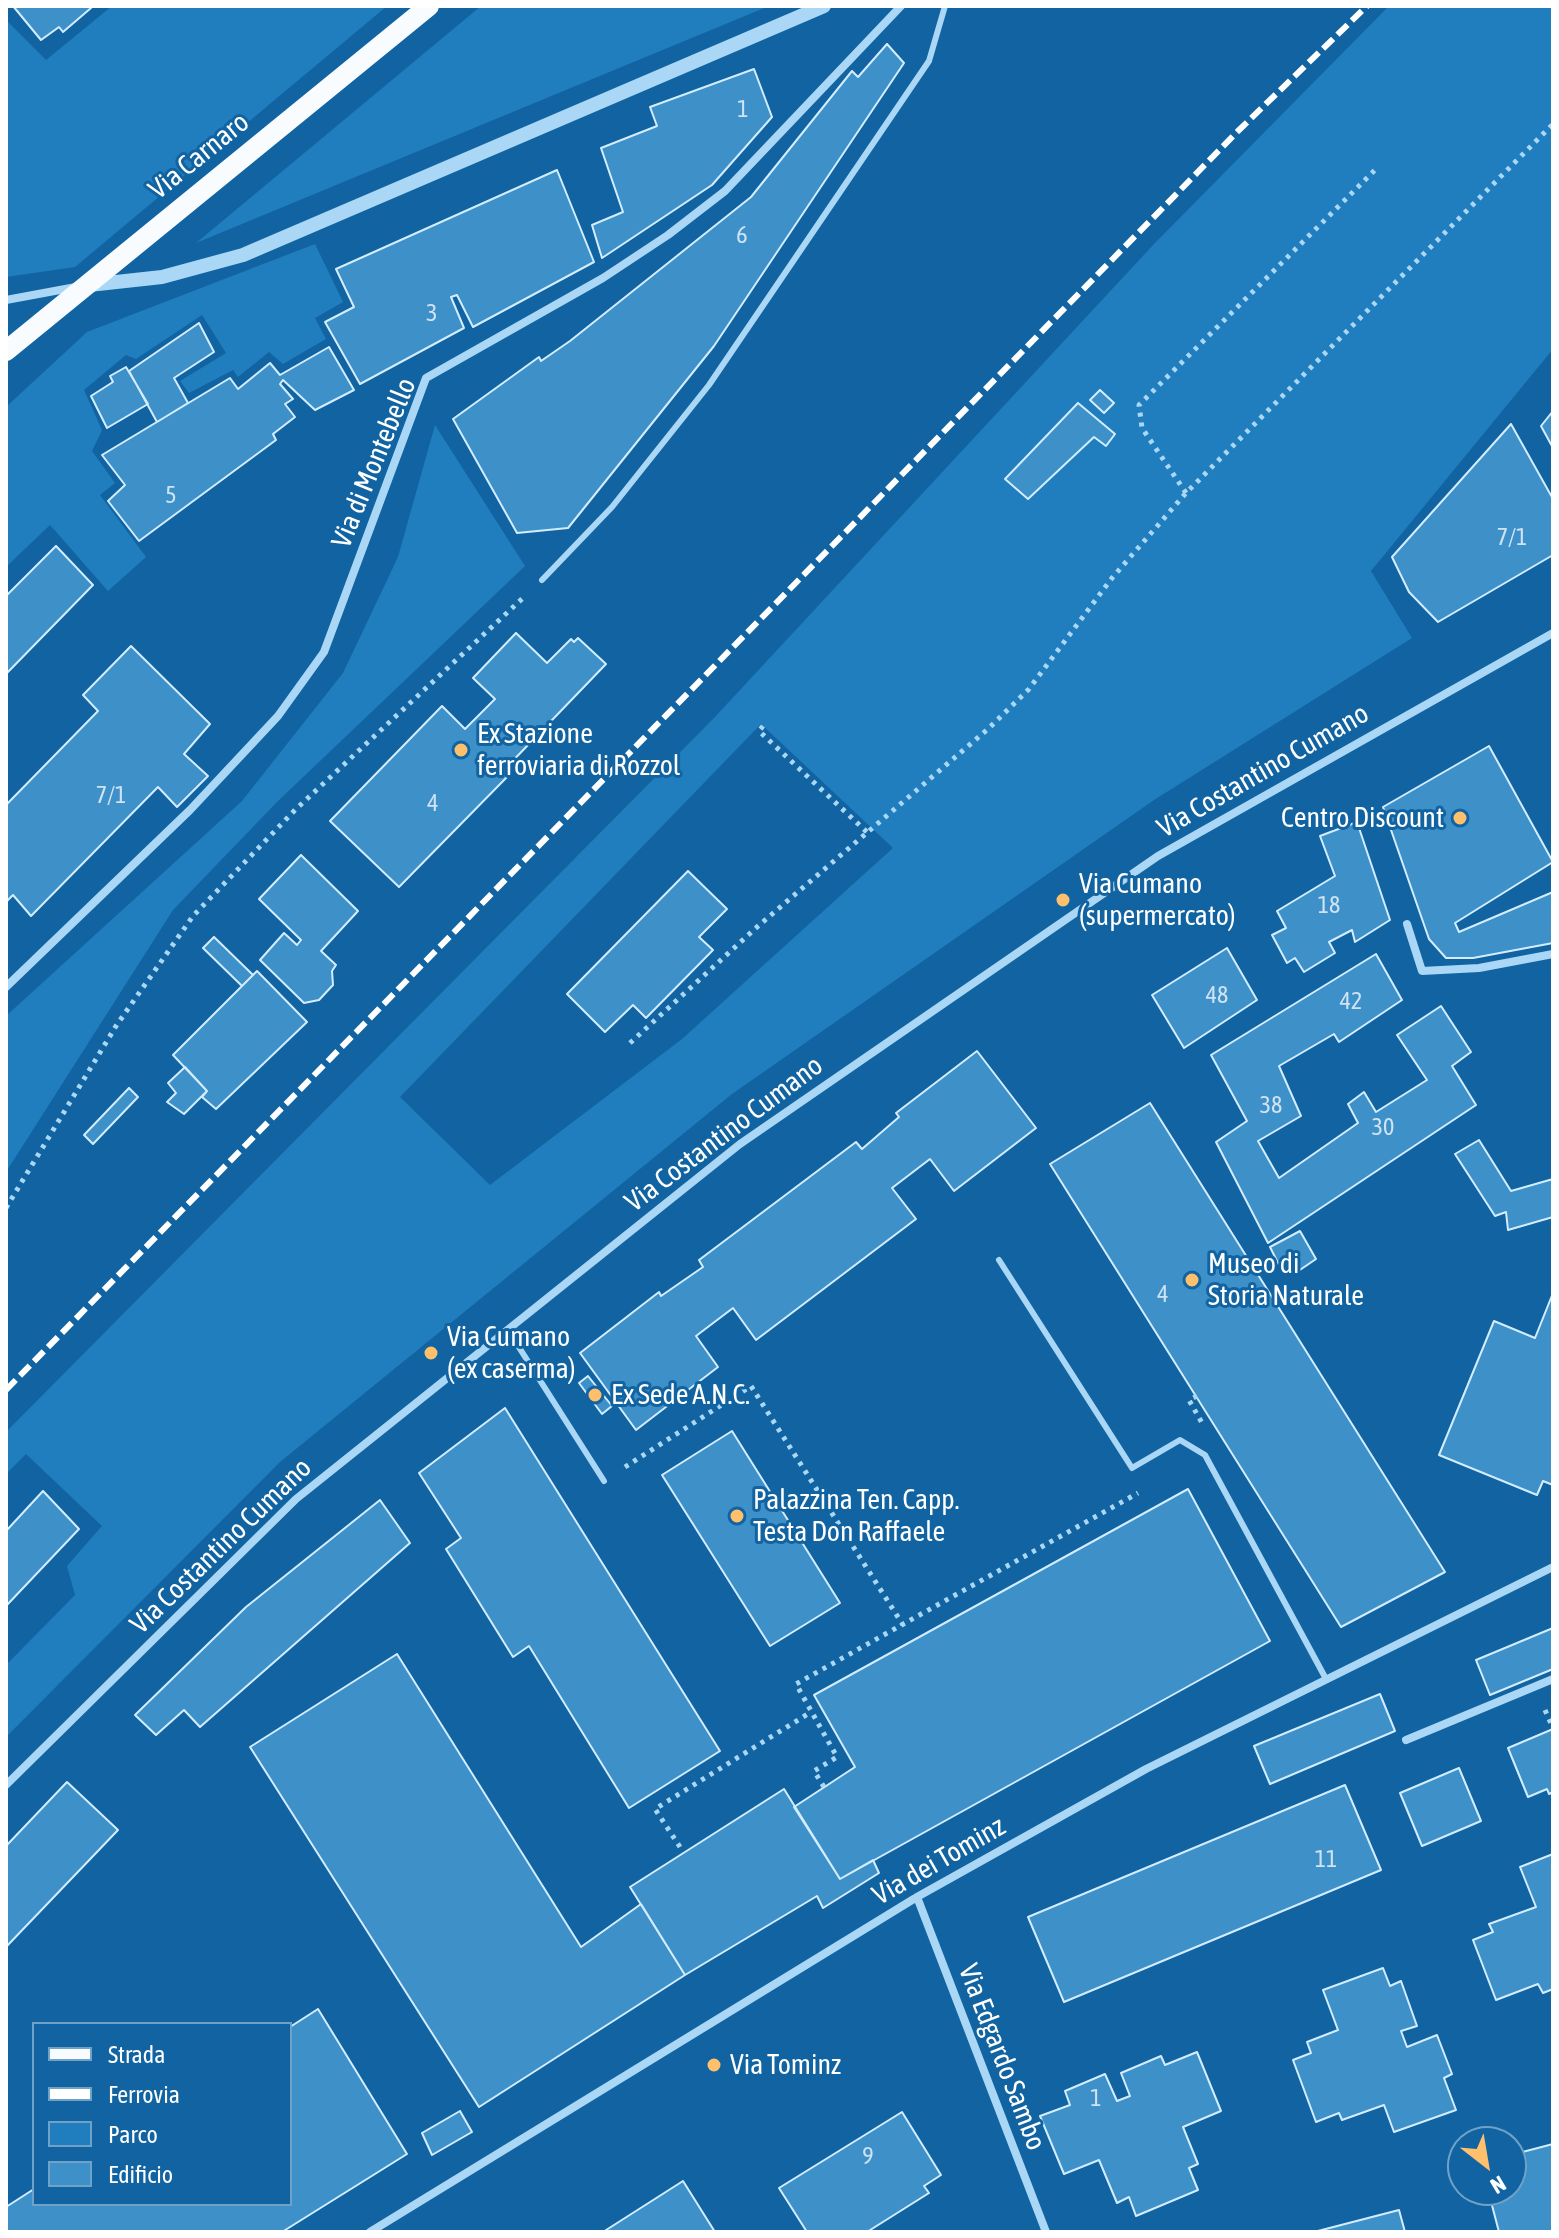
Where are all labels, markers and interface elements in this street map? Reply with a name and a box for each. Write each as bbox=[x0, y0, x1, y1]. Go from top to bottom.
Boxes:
house number: 1 bbox=[737, 95, 749, 123]
street label: Via Carnaro bbox=[142, 106, 256, 206]
house number: 6 bbox=[736, 221, 748, 249]
house number: 3 bbox=[426, 299, 438, 327]
street label: Via di Montebello bbox=[325, 373, 423, 553]
house number: 5 bbox=[165, 481, 177, 509]
house number: 7/1 bbox=[1497, 523, 1527, 551]
street label: Via Costantino Cumano bbox=[1151, 697, 1375, 845]
place label: Ex Stazione ferroviaria di Rozzol bbox=[477, 717, 680, 783]
marker: Ex Stazione ferroviaria di Rozzol bbox=[452, 741, 470, 759]
house number: 7/1 bbox=[96, 781, 126, 809]
house number: 4 bbox=[427, 789, 439, 817]
place label: Centro Discount bbox=[1281, 801, 1444, 835]
marker: Centro Discount bbox=[1451, 809, 1469, 827]
place label: Via Cumano (supermercato) bbox=[1079, 867, 1236, 933]
marker: Via Cumano (supermercato) bbox=[1054, 891, 1072, 909]
house number: 18 bbox=[1318, 891, 1340, 919]
house number: 48 bbox=[1206, 981, 1228, 1009]
house number: 42 bbox=[1340, 987, 1362, 1015]
street label: Via Costantino Cumano bbox=[619, 1049, 829, 1219]
house number: 38 bbox=[1260, 1091, 1282, 1119]
house number: 30 bbox=[1372, 1113, 1394, 1141]
place label: Museo di Storia Naturale bbox=[1208, 1247, 1364, 1313]
marker: Museo di Storia Naturale bbox=[1183, 1271, 1201, 1289]
house number: 4 bbox=[1157, 1280, 1169, 1308]
place label: Via Cumano (ex caserma) bbox=[447, 1320, 575, 1386]
marker: Via Cumano (ex caserma) bbox=[422, 1344, 440, 1362]
place label: Ex Sede A.N.C. bbox=[611, 1378, 750, 1412]
marker: Ex Sede A.N.C. bbox=[586, 1386, 604, 1404]
street label: Via Costantino Cumano bbox=[124, 1451, 318, 1641]
place label: Palazzina Ten. Capp. Testa Don Raffaele bbox=[753, 1483, 960, 1549]
marker: Palazzina Ten. Capp. Testa Don Raffaele bbox=[728, 1507, 746, 1525]
street label: Via dei Tominz bbox=[867, 1810, 1011, 1912]
house number: 11 bbox=[1315, 1845, 1337, 1873]
street label: Via Edgardo Sambo bbox=[951, 1959, 1053, 2155]
legend bbox=[32, 2022, 292, 2206]
text: Strada bbox=[108, 2041, 165, 2068]
place label: Via Tominz bbox=[730, 2048, 841, 2082]
marker: Via Tominz bbox=[705, 2056, 723, 2074]
text: Ferrovia bbox=[108, 2081, 180, 2108]
house number: 1 bbox=[1090, 2084, 1102, 2112]
text: Parco bbox=[108, 2121, 158, 2148]
north arrow bbox=[1447, 2126, 1527, 2206]
house number: 9 bbox=[862, 2142, 874, 2170]
text: Edificio bbox=[108, 2161, 173, 2188]
text: N bbox=[1486, 2170, 1511, 2199]

